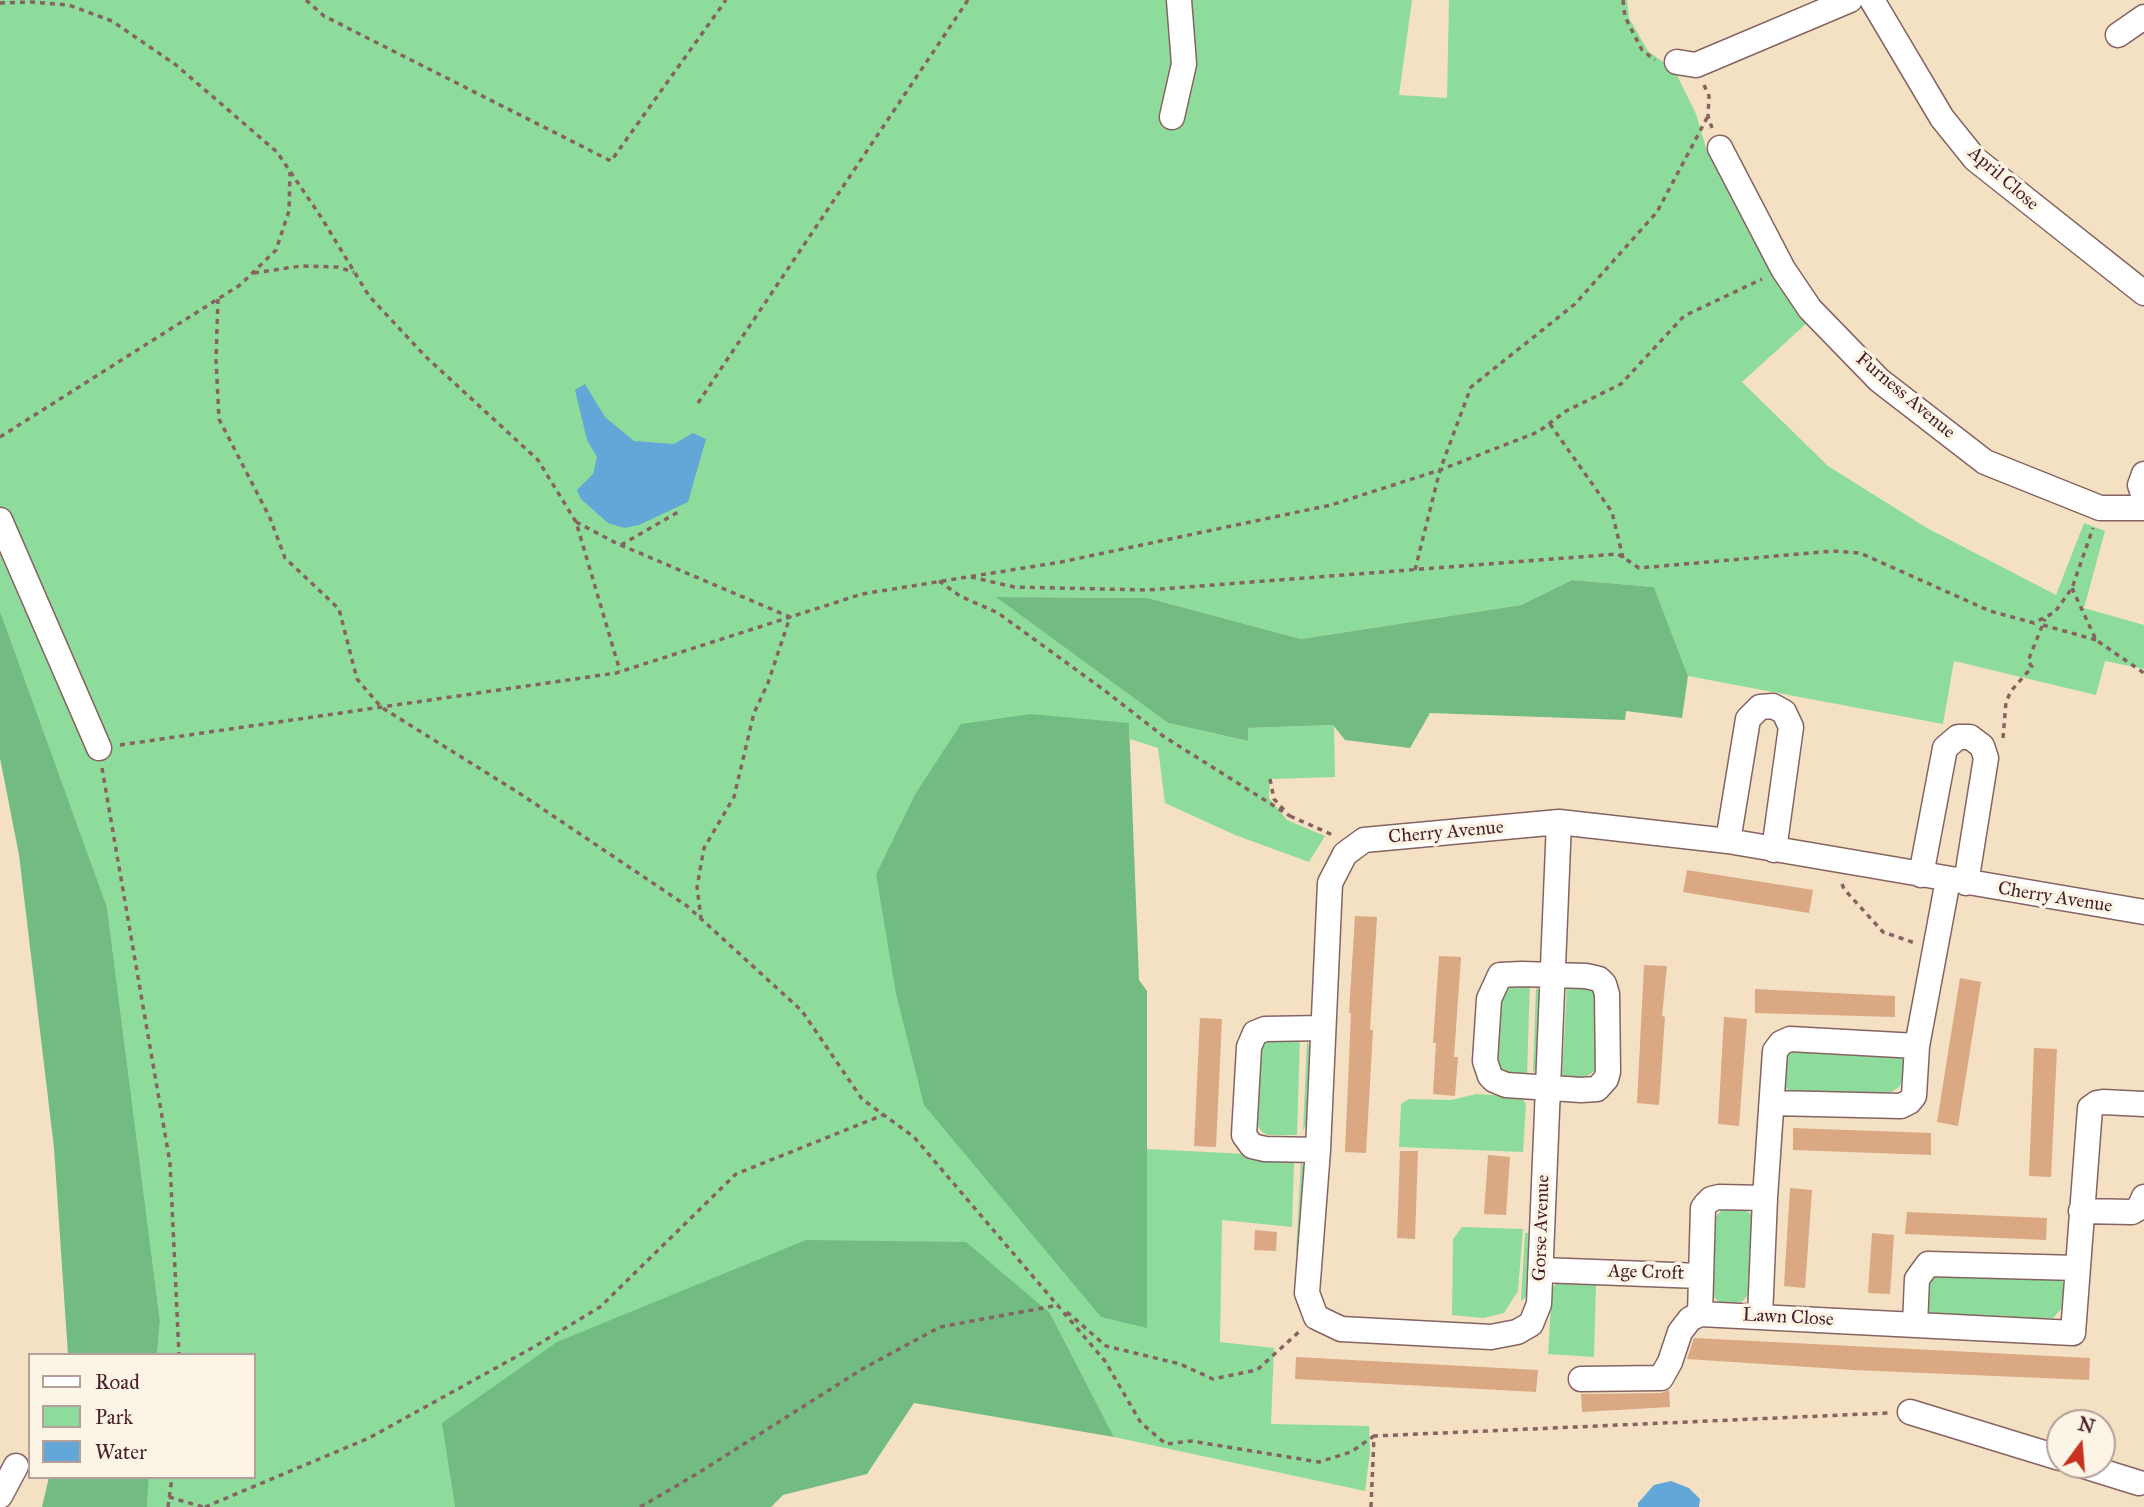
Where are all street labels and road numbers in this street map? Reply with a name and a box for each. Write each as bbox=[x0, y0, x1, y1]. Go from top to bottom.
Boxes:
street label: April Close bbox=[1963, 142, 2043, 216]
street label: Furness Avenue bbox=[1851, 348, 1959, 444]
street label: Cherry Avenue bbox=[1387, 817, 1505, 849]
street label: Cherry Avenue bbox=[1996, 878, 2114, 918]
street label: Gorse Avenue bbox=[1529, 1174, 1555, 1282]
street label: Age Croft bbox=[1607, 1260, 1685, 1286]
street label: Lawn Close bbox=[1742, 1304, 1834, 1332]

